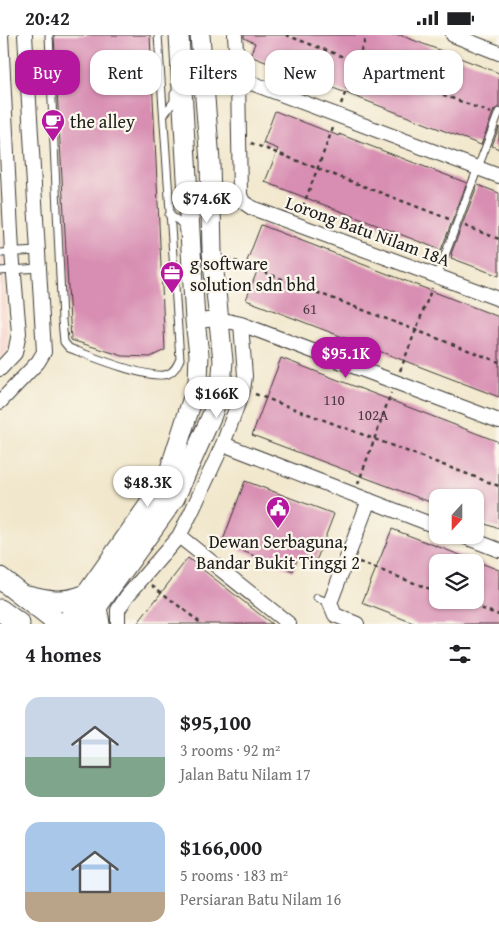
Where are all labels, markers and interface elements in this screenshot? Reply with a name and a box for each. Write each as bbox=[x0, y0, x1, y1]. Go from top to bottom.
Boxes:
text: 20:42 bbox=[25, 4, 70, 32]
chip: Buy bbox=[15, 50, 80, 95]
chip: Rent bbox=[90, 50, 161, 95]
chip: Filters bbox=[171, 50, 255, 95]
chip: New bbox=[265, 50, 334, 95]
chip: Apartment bbox=[344, 50, 463, 95]
cafe icon: the alley bbox=[40, 108, 66, 142]
place label: the alley bbox=[70, 108, 135, 135]
pin: $74.6K bbox=[166, 181, 248, 224]
text: $74.6K bbox=[183, 186, 231, 210]
street label: Lorong Batu Nilam 18A bbox=[282, 189, 454, 273]
place label: g software solution sdn bhd bbox=[190, 250, 316, 298]
office icon: g software solution sdn bhd bbox=[159, 260, 185, 294]
house number: 61 bbox=[303, 298, 317, 319]
pin: $95.1K bbox=[305, 337, 387, 379]
text: $95.1K bbox=[322, 341, 370, 365]
pin: $166K bbox=[182, 377, 252, 419]
text: $166K bbox=[195, 381, 239, 405]
house number: 110 bbox=[323, 389, 345, 410]
house number: 102A bbox=[358, 404, 388, 425]
pin: $48.3K bbox=[107, 465, 189, 508]
text: $48.3K bbox=[124, 470, 172, 494]
north arrow bbox=[429, 489, 484, 544]
map controls bbox=[429, 489, 484, 609]
public building icon: Dewan Serbaguna, Bandar Bukit Tinggi 2 bbox=[265, 495, 291, 529]
place label: Dewan Serbaguna, Bandar Bukit Tinggi 2 bbox=[196, 528, 360, 576]
button: layers bbox=[429, 554, 484, 609]
text: 4 homes bbox=[25, 639, 101, 670]
icon: filters bbox=[446, 640, 474, 668]
text: $95,100 bbox=[180, 707, 251, 738]
icon: home bbox=[65, 717, 125, 777]
text: 3 rooms · 92 m² bbox=[180, 738, 280, 762]
text: Jalan Batu Nilam 17 bbox=[180, 762, 311, 786]
text: $166,000 bbox=[180, 832, 262, 863]
icon: home bbox=[65, 842, 125, 902]
text: 5 rooms · 183 m² bbox=[180, 863, 288, 887]
text: Persiaran Batu Nilam 16 bbox=[180, 887, 341, 911]

